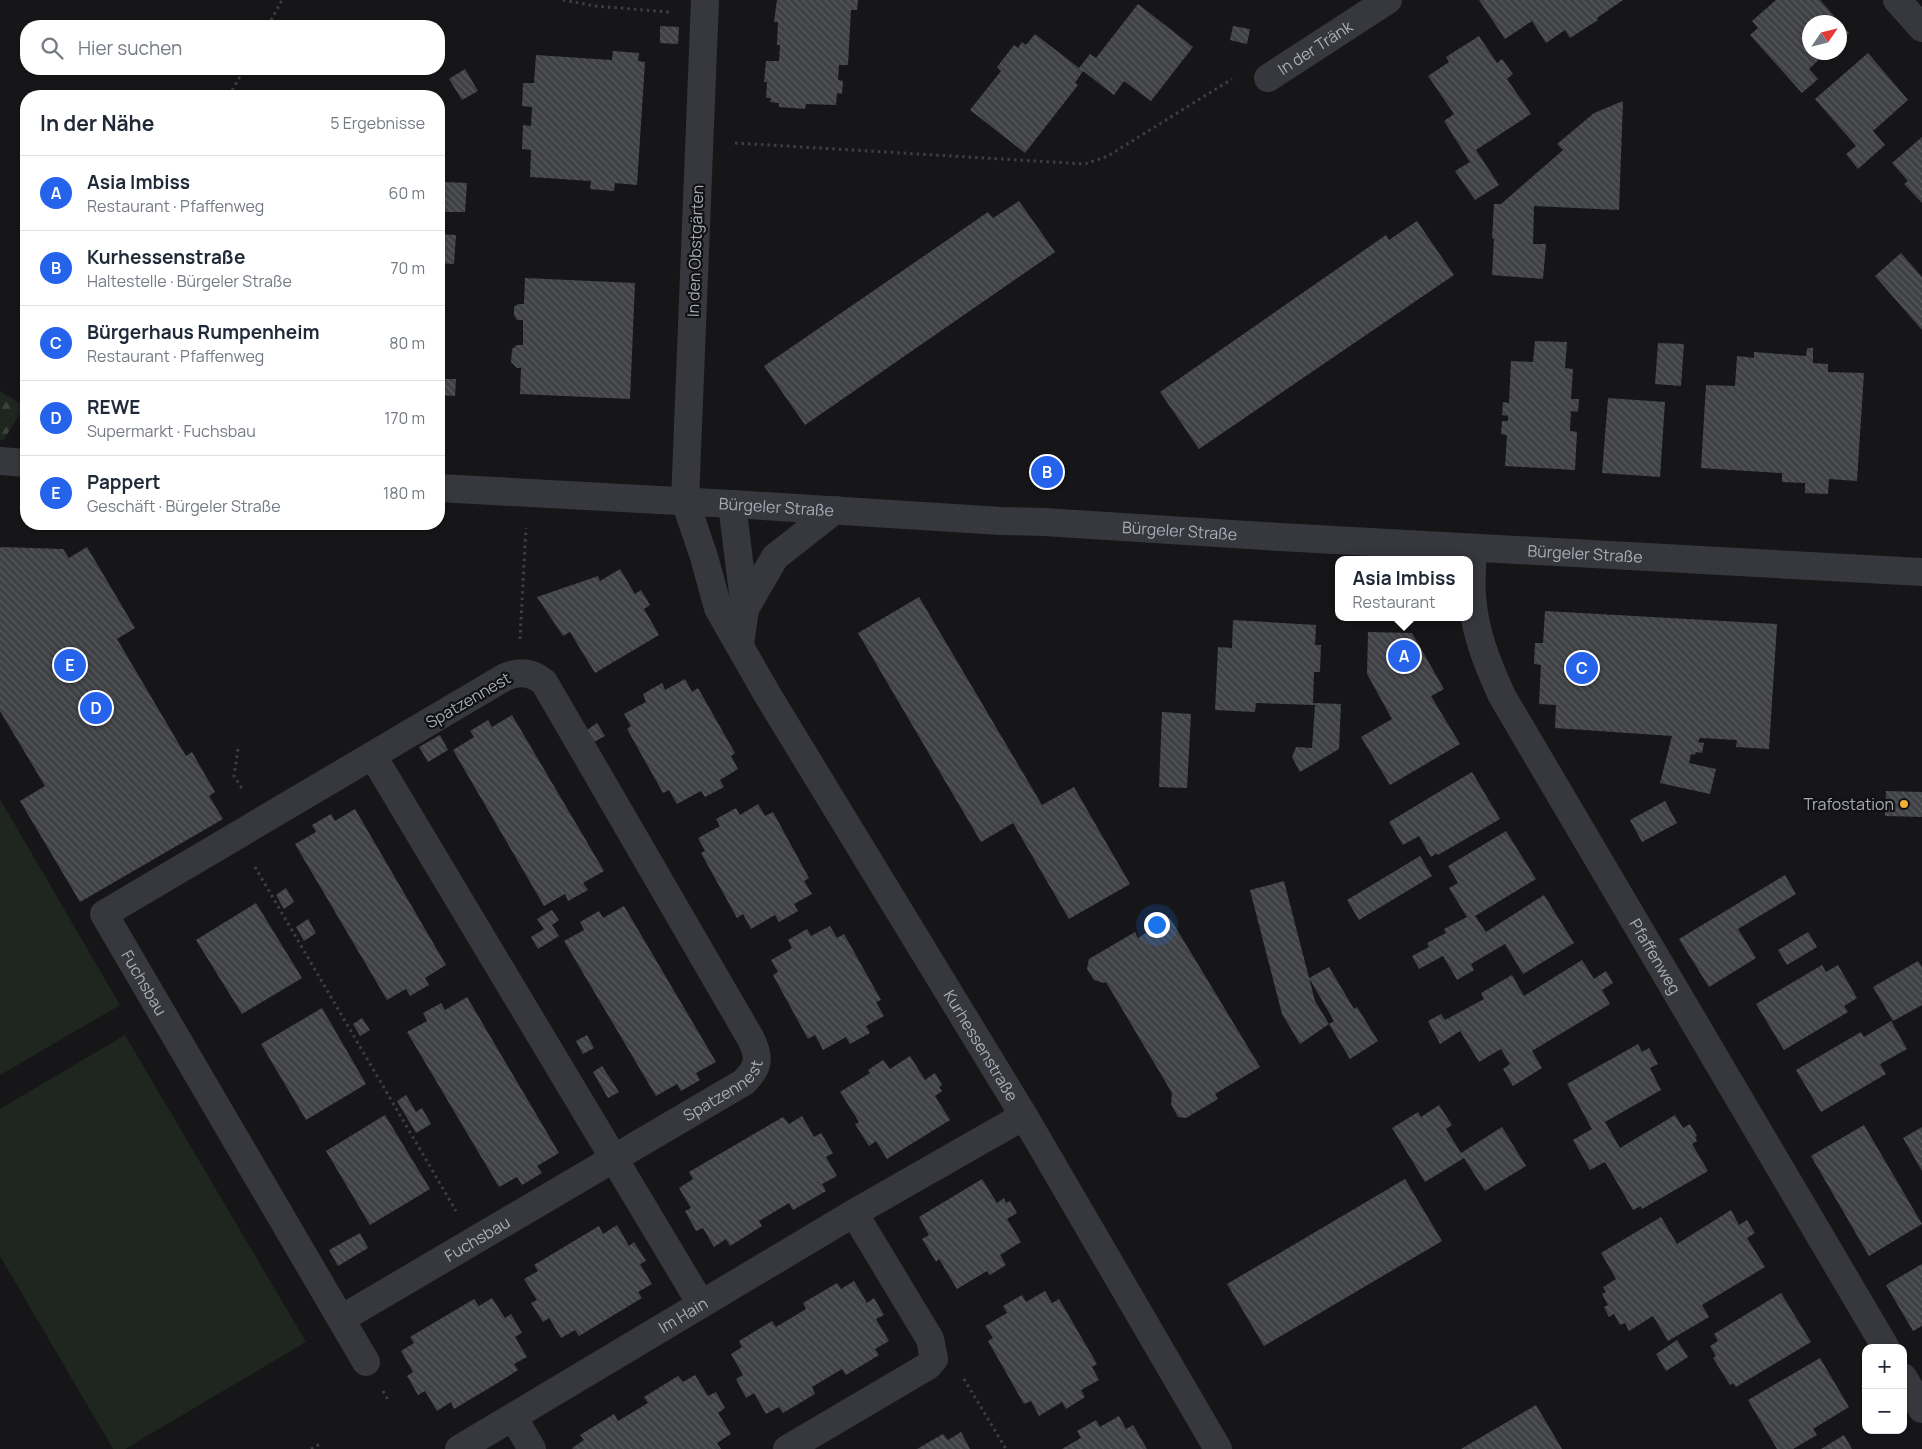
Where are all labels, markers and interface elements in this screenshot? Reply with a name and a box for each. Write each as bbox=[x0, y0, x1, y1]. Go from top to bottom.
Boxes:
street label: In der Tränk bbox=[1273, 15, 1357, 80]
north arrow bbox=[1802, 15, 1847, 60]
search box bbox=[20, 20, 445, 75]
icon: search bbox=[38, 34, 66, 62]
text: Hier suchen bbox=[78, 35, 182, 61]
text: In der Nähe bbox=[40, 109, 154, 137]
text: 5 Ergebnisse bbox=[330, 112, 425, 134]
text: Asia Imbiss bbox=[87, 169, 190, 195]
text: A bbox=[51, 182, 61, 204]
text: 60 m bbox=[389, 182, 425, 204]
street label: In den Obstgärten bbox=[682, 184, 708, 318]
text: Restaurant · Pfaffenweg bbox=[87, 195, 264, 217]
text: Kurhessenstraße bbox=[87, 244, 245, 270]
text: B bbox=[51, 257, 61, 279]
text: 70 m bbox=[390, 257, 425, 279]
text: Haltestelle · Bürgeler Straße bbox=[87, 270, 292, 292]
text: Bürgerhaus Rumpenheim bbox=[87, 319, 320, 345]
text: C bbox=[50, 332, 62, 354]
text: 80 m bbox=[389, 332, 425, 354]
text: Restaurant · Pfaffenweg bbox=[87, 345, 264, 367]
text: REWE bbox=[87, 394, 140, 420]
text: D bbox=[50, 407, 62, 429]
text: 170 m bbox=[384, 407, 425, 429]
text: Supermarkt · Fuchsbau bbox=[87, 420, 256, 442]
pin: B bbox=[1031, 453, 1063, 491]
text: Pappert bbox=[87, 469, 160, 495]
text: E bbox=[51, 482, 61, 504]
text: 180 m bbox=[383, 482, 425, 504]
street label: Bürgeler Straße bbox=[718, 492, 835, 521]
text: Geschäft · Bürgeler Straße bbox=[87, 495, 281, 517]
street label: Bürgeler Straße bbox=[1122, 516, 1238, 545]
street label: Bürgeler Straße bbox=[1527, 540, 1643, 568]
popup bbox=[1335, 556, 1473, 621]
text: Asia Imbiss bbox=[1352, 565, 1456, 591]
text: Restaurant bbox=[1352, 591, 1435, 613]
pin: A bbox=[1388, 637, 1420, 675]
pin: E bbox=[54, 646, 86, 684]
pin: C bbox=[1566, 649, 1598, 687]
street label: Spatzennest bbox=[421, 667, 515, 733]
pin: D bbox=[80, 689, 112, 727]
place label: Trafostation bbox=[1803, 793, 1894, 815]
marker: Trafostation bbox=[1898, 798, 1910, 810]
your location bbox=[1144, 912, 1170, 938]
street label: Pfaffenweg bbox=[1624, 914, 1686, 998]
street label: Fuchsbau bbox=[116, 946, 172, 1019]
street label: Kurhessenstraße bbox=[939, 986, 1023, 1105]
street label: Spatzennest bbox=[679, 1058, 768, 1126]
street label: Fuchsbau bbox=[440, 1211, 514, 1267]
street label: Im Hain bbox=[654, 1292, 712, 1338]
map controls bbox=[1862, 1344, 1907, 1434]
button: + bbox=[1862, 1344, 1907, 1389]
button: − bbox=[1862, 1389, 1907, 1434]

